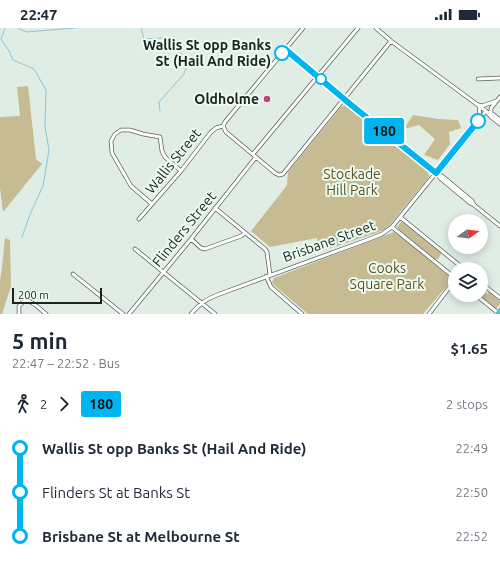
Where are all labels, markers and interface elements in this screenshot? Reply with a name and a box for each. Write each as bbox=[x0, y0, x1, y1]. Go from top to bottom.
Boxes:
text: 22:47 bbox=[20, 6, 58, 23]
place label: Wallis St opp Banks St (Hail And Ride) bbox=[143, 37, 271, 69]
marker: Wallis St opp Banks St (Hail And Ride) bbox=[274, 45, 290, 61]
unlabelled marker bbox=[315, 73, 327, 85]
place label: Oldholme bbox=[194, 91, 259, 107]
marker: Oldholme bbox=[262, 94, 272, 104]
unlabelled marker bbox=[470, 113, 486, 129]
line badge: 180 bbox=[361, 118, 407, 144]
text: 180 bbox=[372, 123, 396, 139]
street label: Wallis Street bbox=[142, 125, 204, 197]
park label: Stockade Hill Park bbox=[323, 166, 381, 198]
street label: Flinders Street bbox=[149, 188, 219, 270]
north arrow bbox=[448, 214, 488, 254]
map controls bbox=[448, 214, 488, 302]
street label: Brisbane Street bbox=[281, 217, 378, 265]
park label: Cooks Square Park bbox=[350, 260, 424, 292]
button: layers bbox=[448, 262, 488, 302]
scale bar bbox=[12, 286, 102, 305]
text: 200 m bbox=[18, 289, 49, 301]
text: 5 min bbox=[12, 328, 68, 353]
text: $1.65 bbox=[450, 340, 488, 357]
text: 22:47 – 22:52 · Bus bbox=[12, 356, 120, 370]
icon: walk bbox=[12, 393, 34, 415]
icon: forward bbox=[53, 393, 75, 415]
text: 180 bbox=[89, 396, 113, 412]
text: 2 bbox=[40, 397, 47, 411]
text: 2 stops bbox=[446, 397, 488, 411]
text: Wallis St opp Banks St (Hail And Ride) bbox=[42, 440, 306, 457]
text: 22:49 bbox=[455, 441, 488, 455]
text: Flinders St at Banks St bbox=[42, 484, 190, 501]
text: 22:50 bbox=[455, 485, 488, 499]
text: Brisbane St at Melbourne St bbox=[42, 528, 240, 545]
text: 22:52 bbox=[455, 529, 488, 543]

